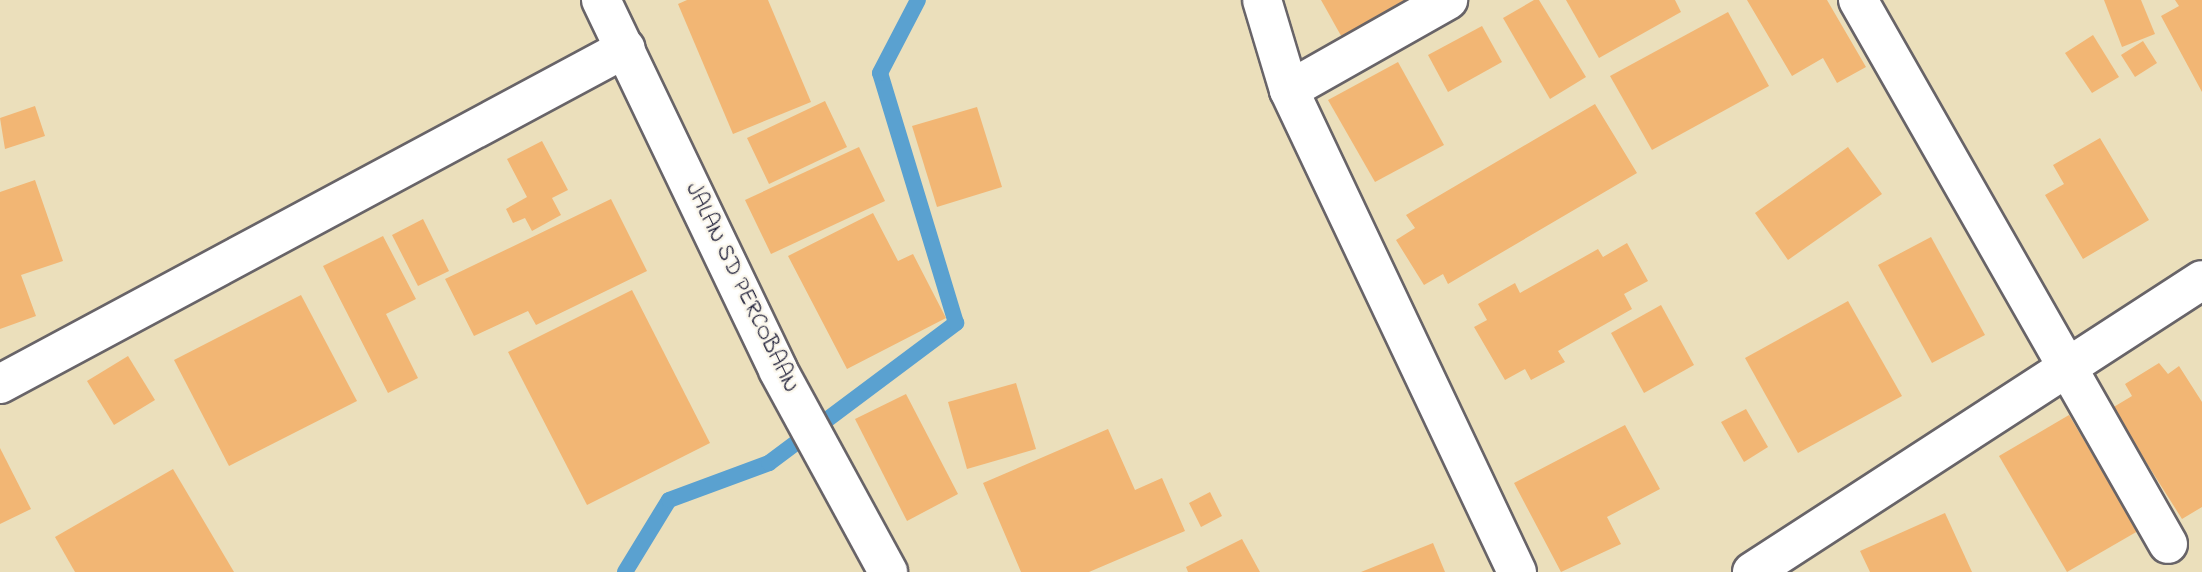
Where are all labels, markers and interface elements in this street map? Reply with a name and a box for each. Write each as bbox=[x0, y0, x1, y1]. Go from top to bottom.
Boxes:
street label: JALAN SD PERCOBAAN bbox=[678, 178, 804, 398]

